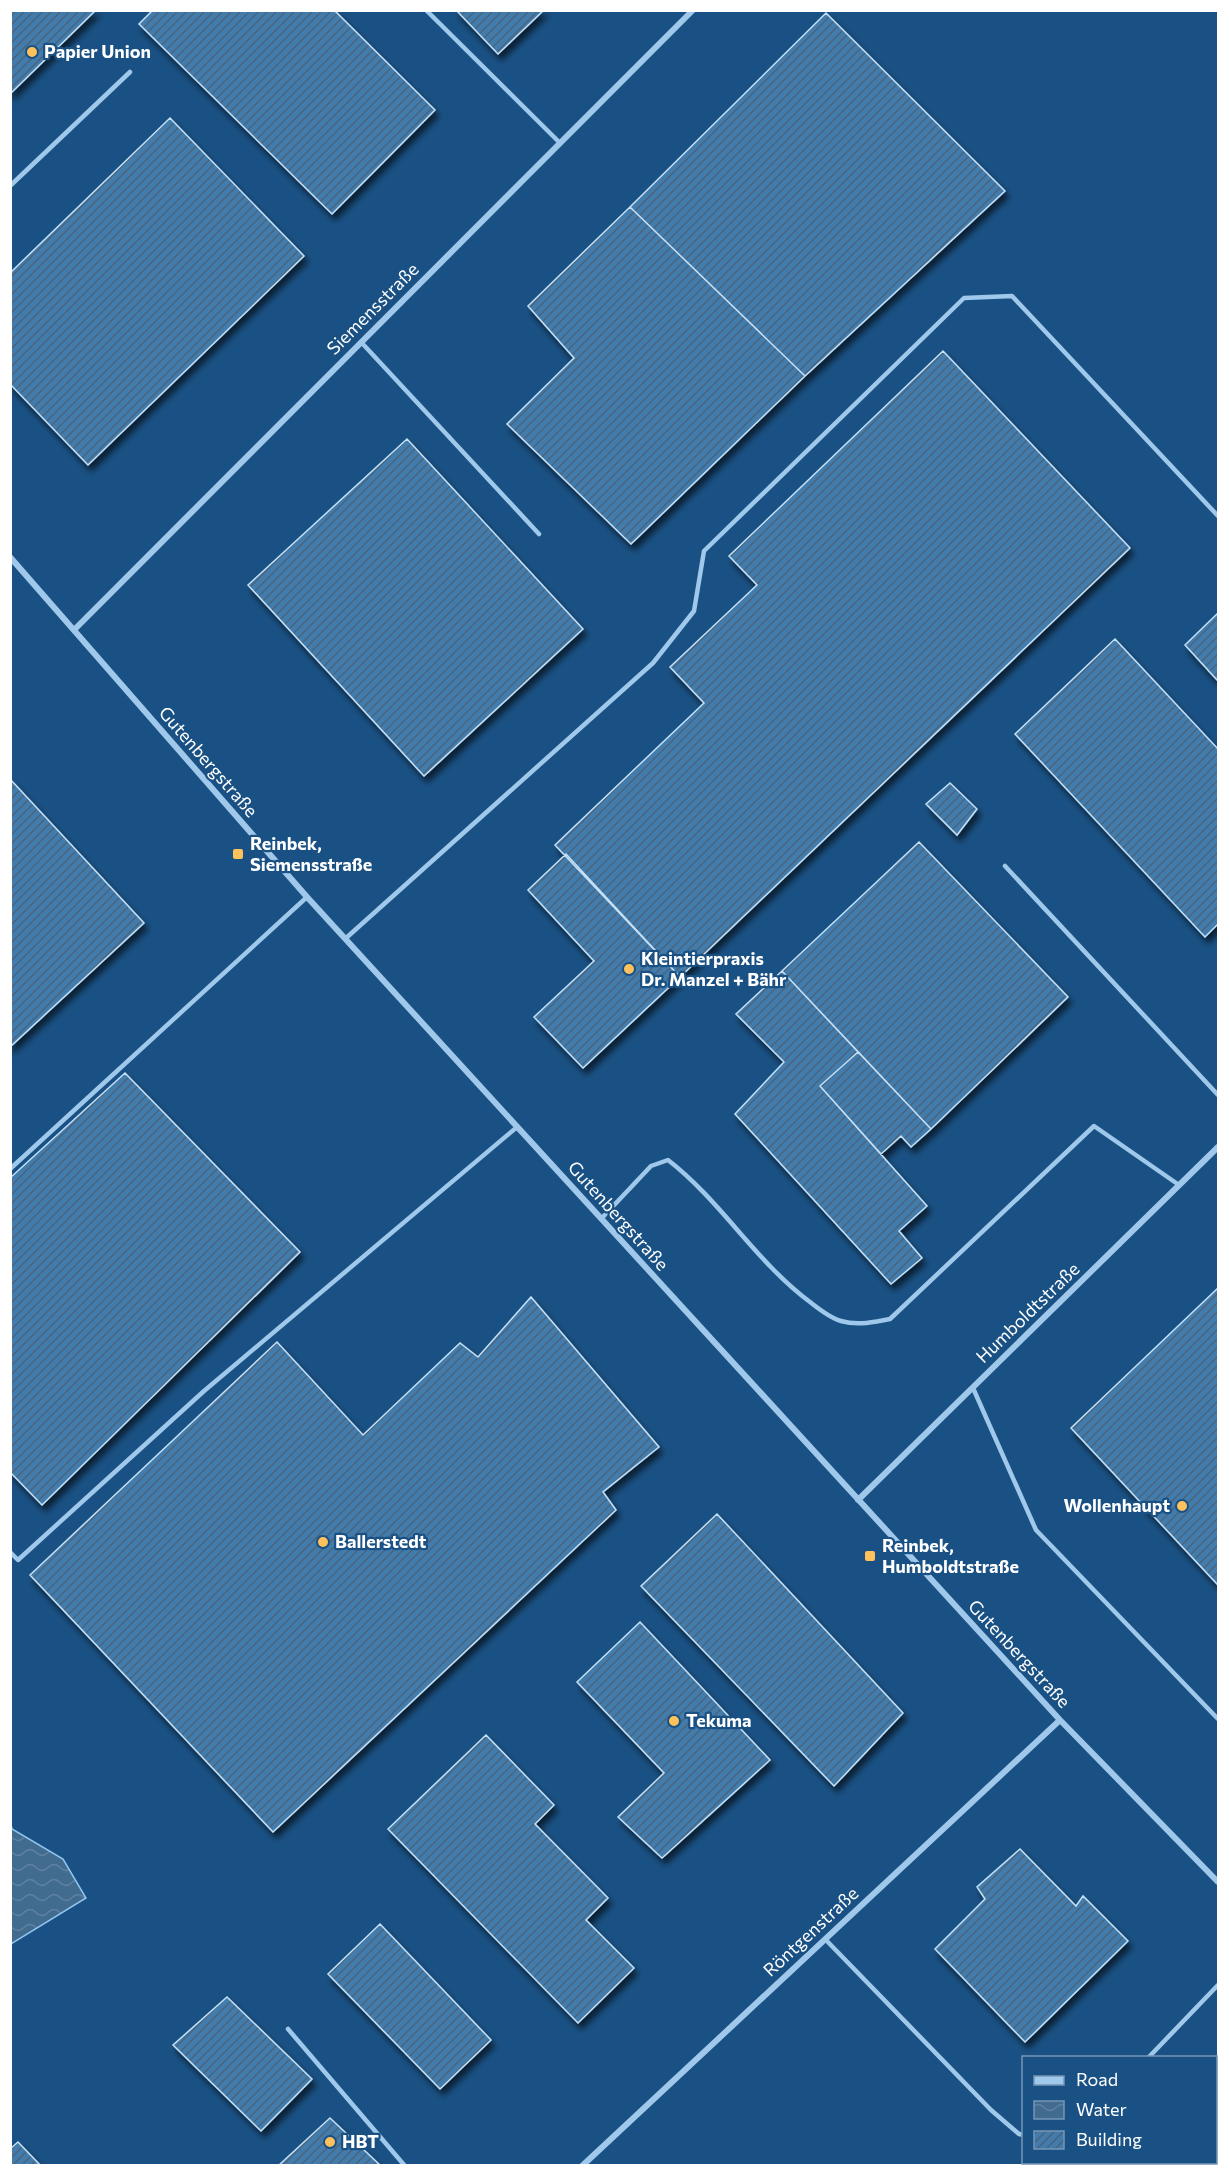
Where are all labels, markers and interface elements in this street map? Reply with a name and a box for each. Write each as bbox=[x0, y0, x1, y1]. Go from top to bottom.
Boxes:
place label: Papier Union bbox=[44, 40, 151, 62]
marker: Papier Union bbox=[25, 45, 39, 59]
street label: Siemensstraße bbox=[322, 258, 423, 359]
street label: Gutenbergstraße bbox=[155, 701, 263, 821]
place label: Reinbek, Siemensstraße bbox=[250, 832, 372, 875]
marker: Reinbek, Siemensstraße bbox=[231, 847, 245, 861]
place label: Kleintierpraxis Dr. Manzel + Bähr bbox=[641, 947, 787, 990]
marker: Kleintierpraxis Dr. Manzel + Bähr bbox=[622, 962, 636, 976]
street label: Gutenbergstraße bbox=[564, 1156, 674, 1275]
street label: Humboldtstraße bbox=[971, 1257, 1084, 1367]
place label: Wollenhaupt bbox=[1064, 1494, 1170, 1516]
marker: Wollenhaupt bbox=[1175, 1499, 1189, 1513]
place label: Ballerstedt bbox=[335, 1530, 427, 1552]
place label: Reinbek, Humboldtstraße bbox=[882, 1534, 1019, 1577]
marker: Ballerstedt bbox=[316, 1535, 330, 1549]
marker: Reinbek, Humboldtstraße bbox=[863, 1549, 877, 1563]
street label: Gutenbergstraße bbox=[964, 1595, 1075, 1712]
place label: Tekuma bbox=[686, 1709, 752, 1731]
marker: Tekuma bbox=[667, 1714, 681, 1728]
street label: Röntgenstraße bbox=[758, 1882, 862, 1981]
legend bbox=[1022, 2056, 1217, 2164]
text: Road bbox=[1076, 2068, 1118, 2090]
text: Water bbox=[1076, 2098, 1127, 2120]
text: Building bbox=[1076, 2128, 1142, 2150]
place label: HBT bbox=[342, 2130, 379, 2152]
marker: HBT bbox=[323, 2135, 337, 2149]

